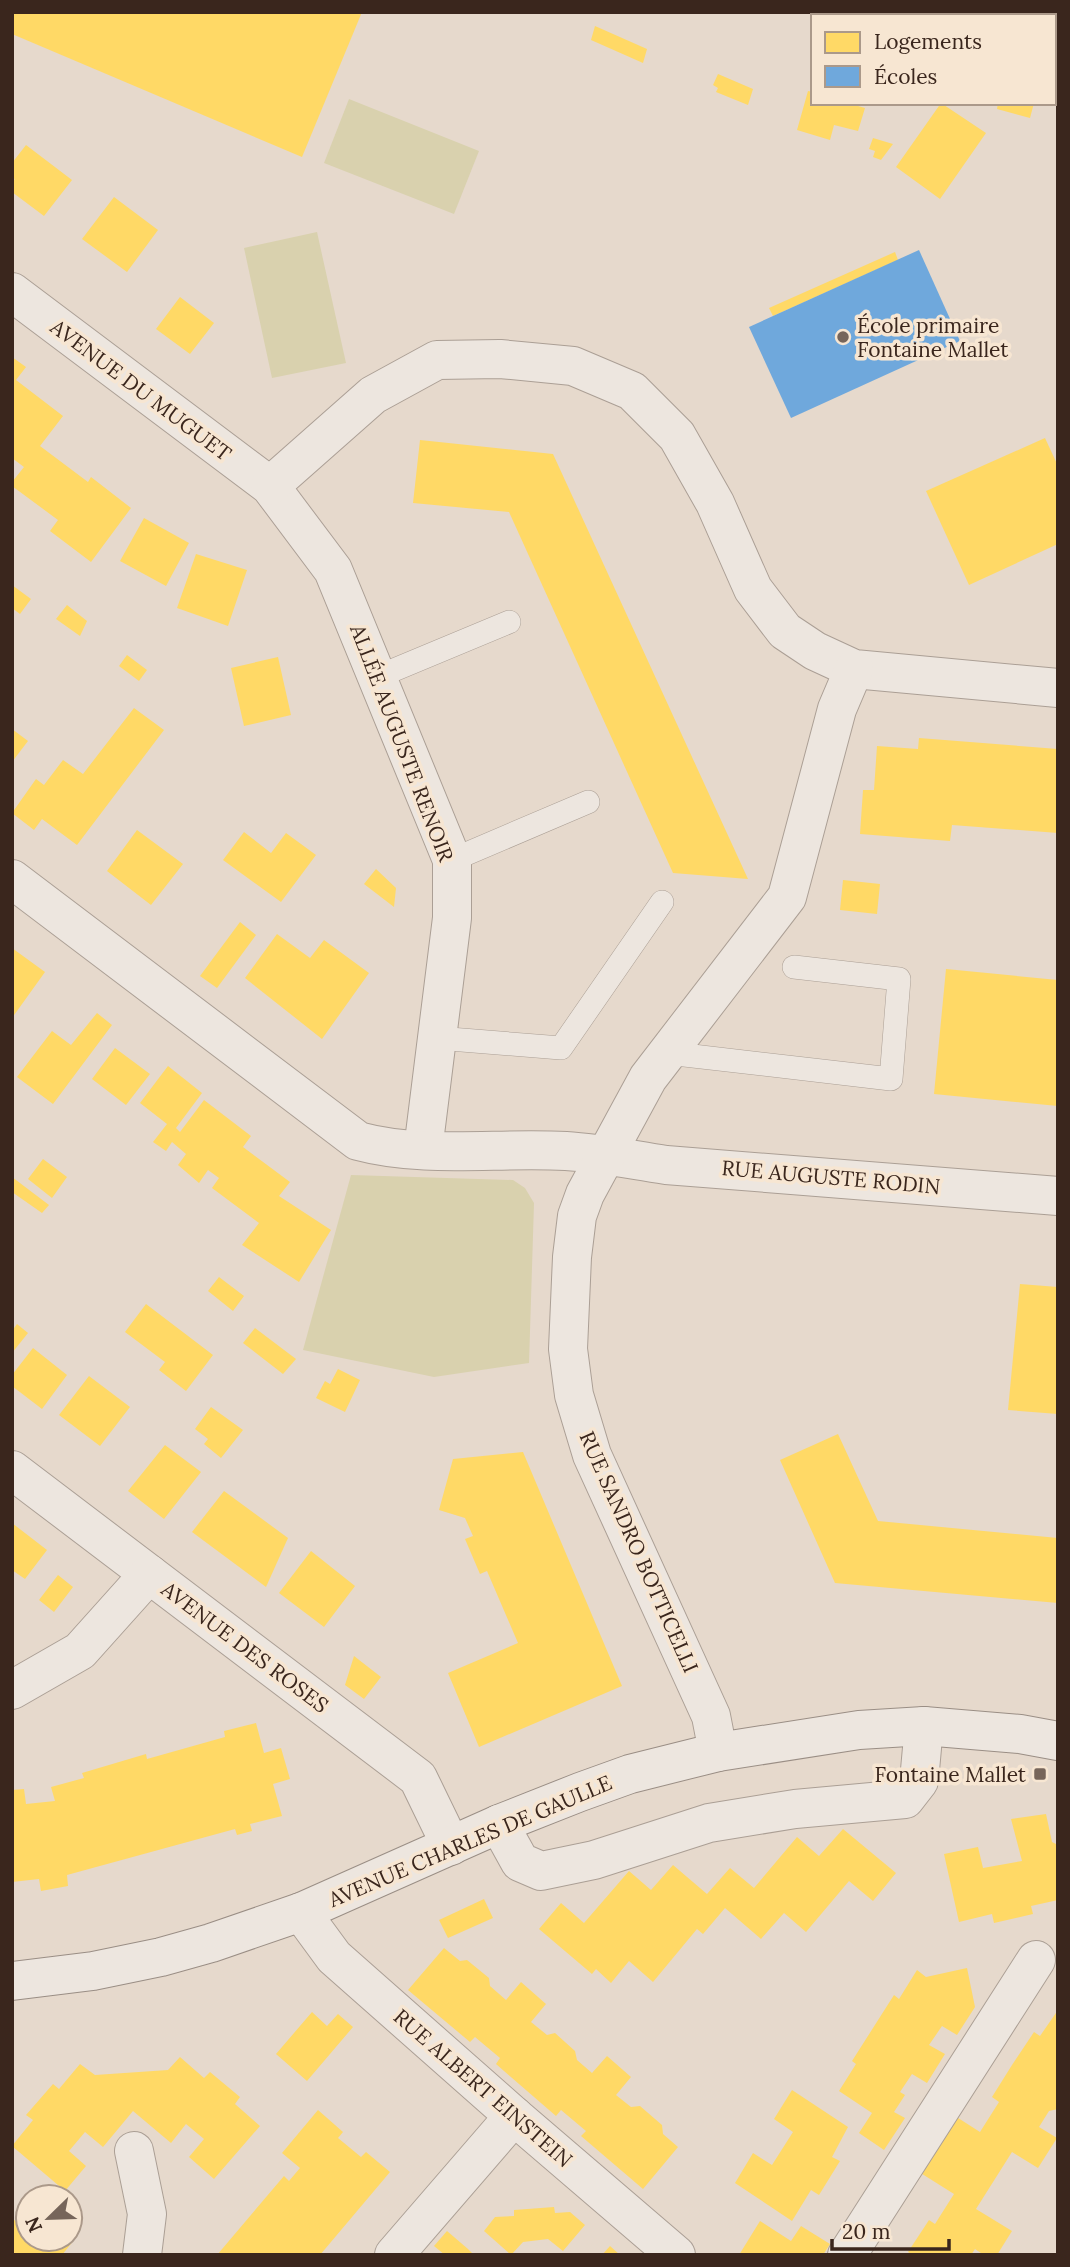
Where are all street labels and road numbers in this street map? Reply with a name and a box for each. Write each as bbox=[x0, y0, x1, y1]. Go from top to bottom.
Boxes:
street label: AVENUE DU MUGUET bbox=[44, 313, 237, 467]
street label: ALLÉE AUGUSTE RENOIR bbox=[344, 620, 460, 866]
street label: RUE AUGUSTE RODIN bbox=[720, 1154, 942, 1200]
street label: RUE SANDRO BOTTICELLI bbox=[573, 1427, 705, 1677]
street label: AVENUE DES ROSES bbox=[155, 1575, 334, 1719]
street label: AVENUE CHARLES DE GAULLE bbox=[323, 1769, 616, 1913]
street label: RUE ALBERT EINSTEIN bbox=[388, 2003, 578, 2173]

